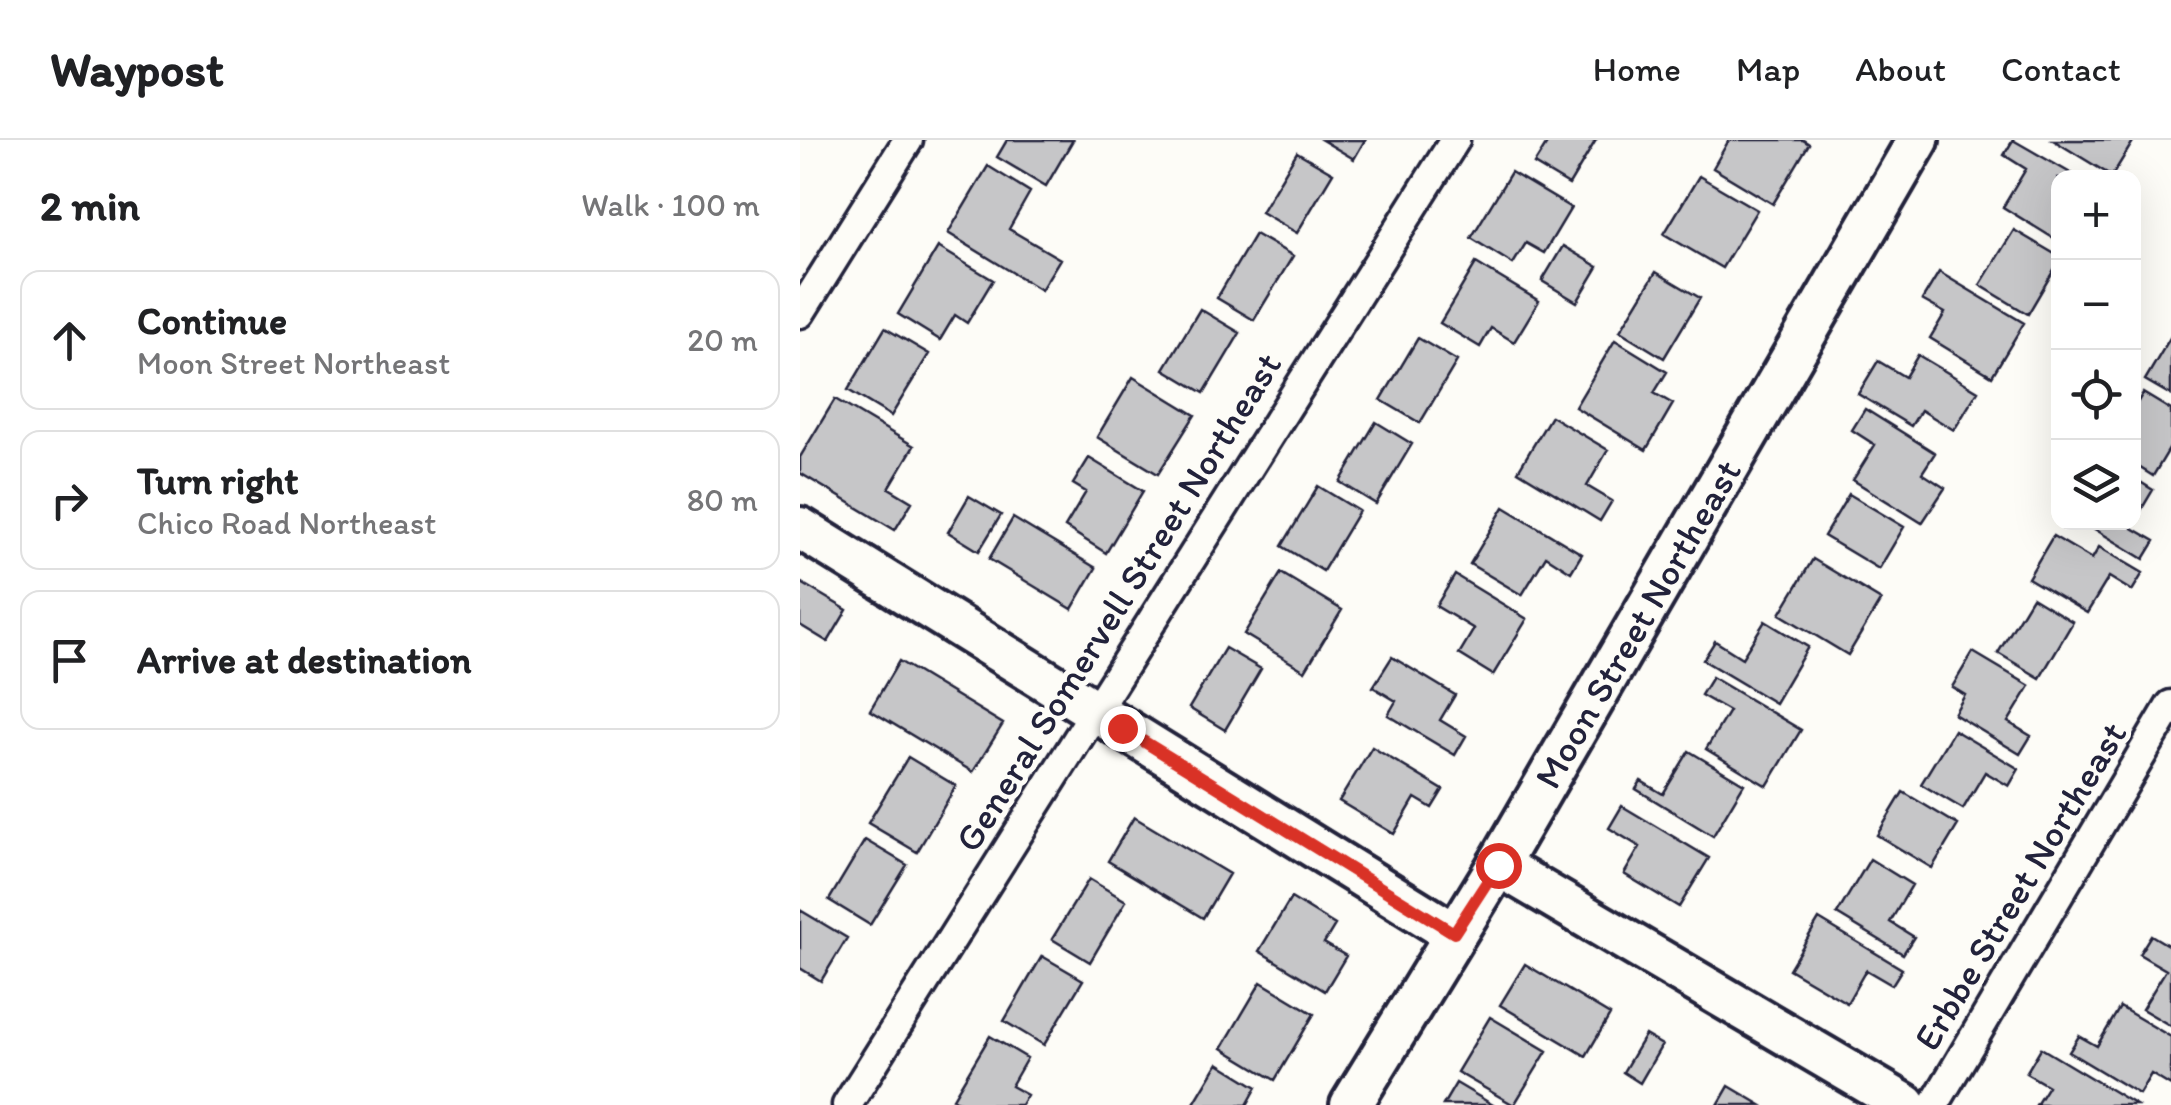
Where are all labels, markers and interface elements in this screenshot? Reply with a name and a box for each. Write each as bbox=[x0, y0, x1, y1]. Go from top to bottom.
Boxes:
text: Waypost bbox=[50, 40, 224, 98]
text: Home bbox=[1593, 48, 1681, 90]
text: Map bbox=[1736, 48, 1800, 90]
text: About bbox=[1855, 48, 1946, 90]
text: Contact bbox=[2001, 48, 2121, 90]
map controls bbox=[2051, 170, 2141, 530]
button: + bbox=[2051, 170, 2141, 260]
text: 2 min bbox=[40, 180, 140, 231]
text: Walk · 100 m bbox=[581, 186, 760, 224]
button: − bbox=[2051, 260, 2141, 350]
text: Continue bbox=[137, 298, 287, 344]
icon: ahead bbox=[42, 313, 97, 368]
text: 20 m bbox=[687, 321, 758, 359]
text: Moon Street Northeast bbox=[137, 344, 450, 382]
street label: General Somervell Street Northeast bbox=[945, 344, 1291, 860]
button: locate bbox=[2051, 350, 2141, 440]
button: layers bbox=[2051, 440, 2141, 530]
street label: Moon Street Northeast bbox=[1524, 451, 1751, 796]
text: Turn right bbox=[137, 458, 299, 504]
icon: right bbox=[42, 473, 97, 528]
text: 80 m bbox=[687, 481, 758, 519]
text: Chico Road Northeast bbox=[137, 504, 436, 542]
icon: arrive bbox=[42, 633, 97, 688]
text: Arrive at destination bbox=[137, 637, 472, 683]
route end bbox=[1100, 706, 1146, 752]
street label: Erbbe Street Northeast bbox=[1904, 713, 2136, 1059]
route start bbox=[1476, 843, 1522, 889]

